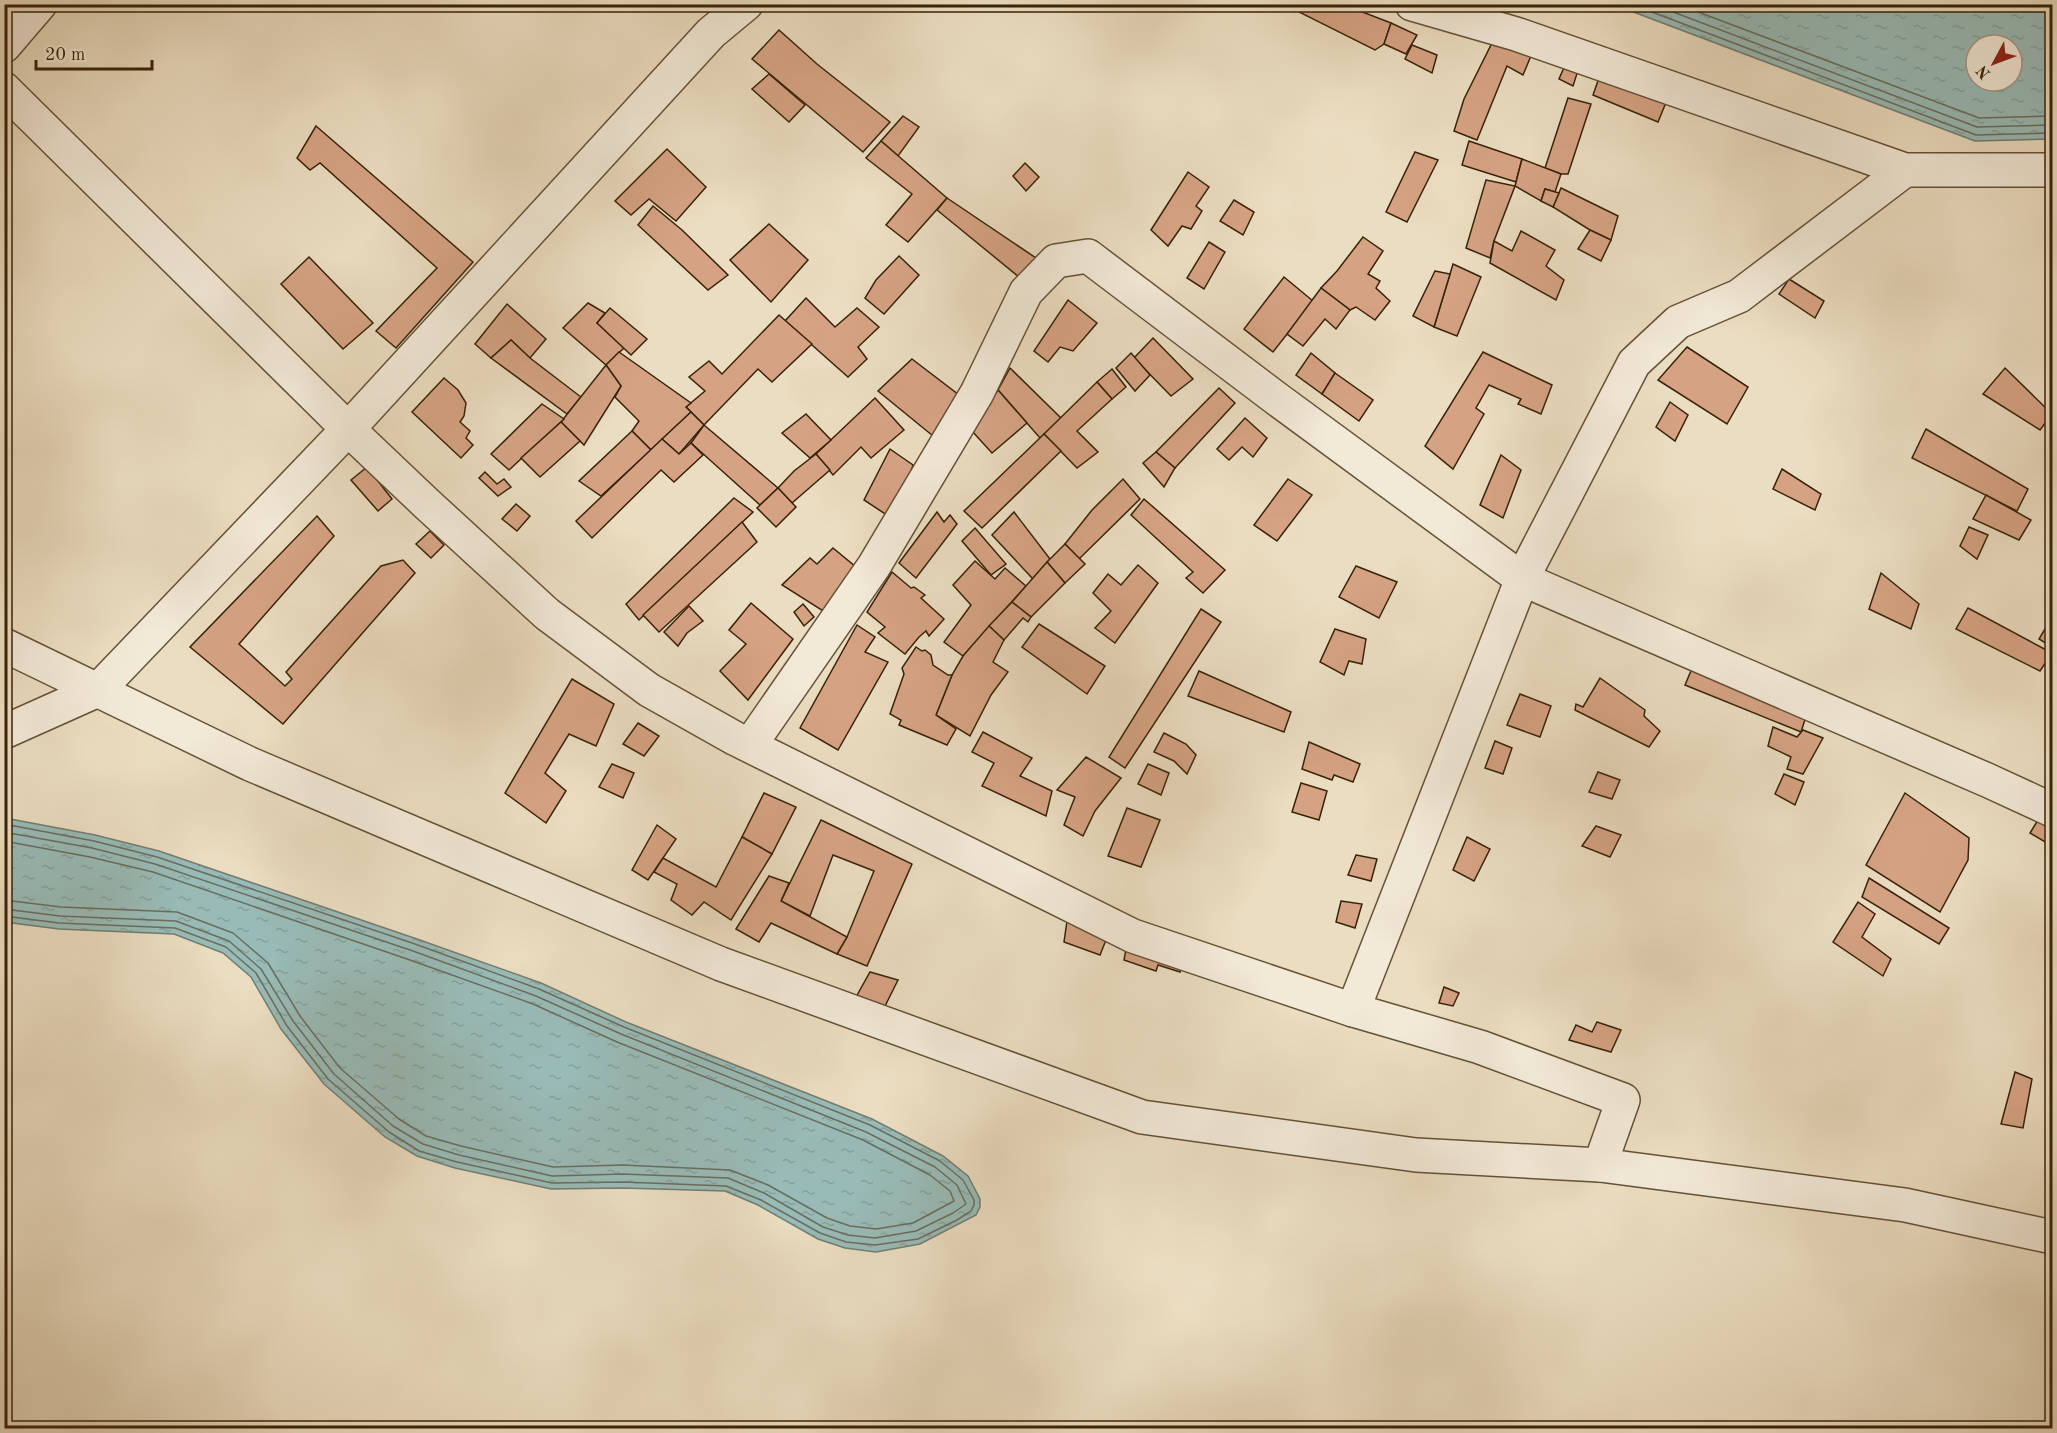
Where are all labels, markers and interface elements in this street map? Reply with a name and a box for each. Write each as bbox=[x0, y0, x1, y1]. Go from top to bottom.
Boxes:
scale bar bbox=[36, 33, 152, 71]
north arrow bbox=[1964, 33, 2024, 93]
text: 20 m bbox=[45, 46, 85, 64]
text: N bbox=[1974, 61, 1994, 81]

